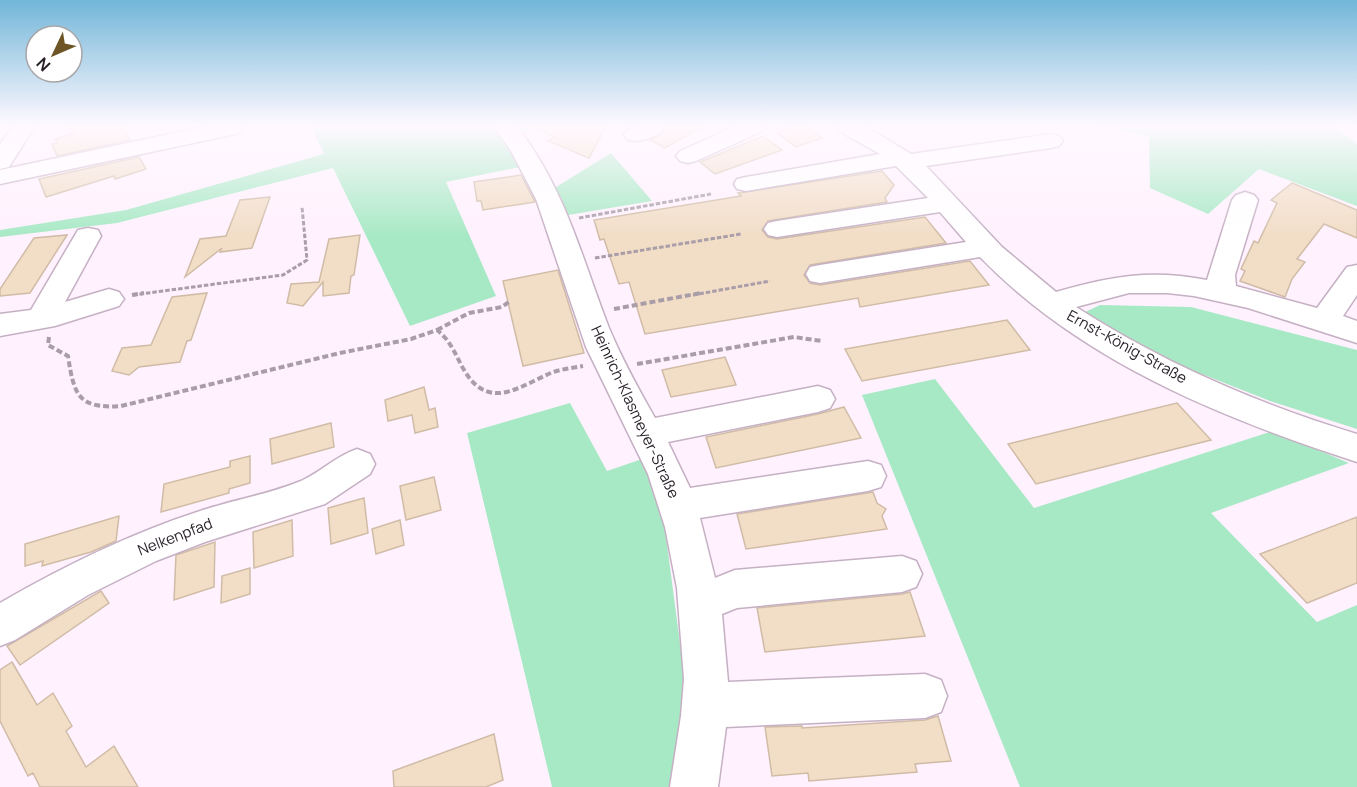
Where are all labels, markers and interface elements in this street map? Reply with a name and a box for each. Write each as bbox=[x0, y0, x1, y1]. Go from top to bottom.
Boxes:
north arrow bbox=[24, 24, 84, 84]
text: N bbox=[31, 53, 55, 76]
street label: Ernst-König-Straße bbox=[1063, 305, 1191, 388]
street label: Heinrich-Klasmeyer-Straße bbox=[586, 322, 685, 502]
street label: Nelkenpfad bbox=[134, 513, 215, 560]

